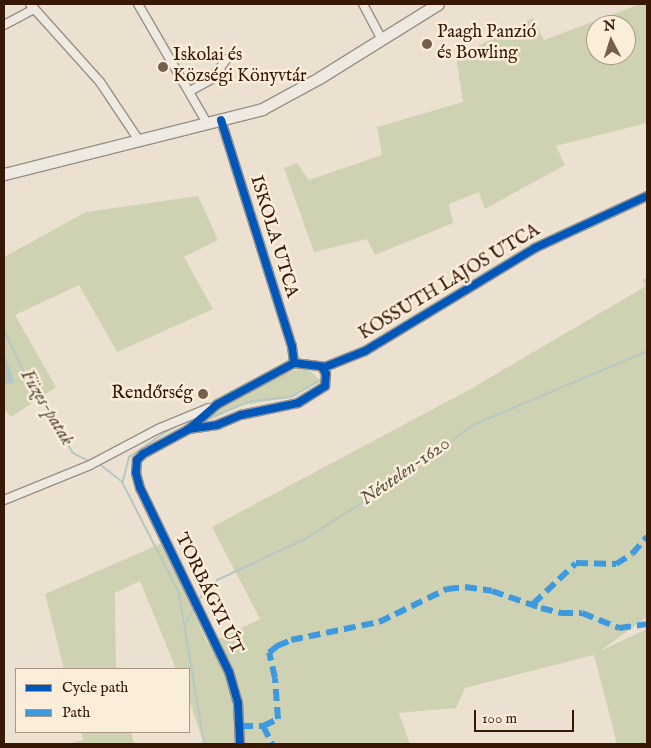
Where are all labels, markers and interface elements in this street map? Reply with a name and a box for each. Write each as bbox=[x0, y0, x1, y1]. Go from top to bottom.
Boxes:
north arrow bbox=[586, 15, 636, 65]
text: N bbox=[603, 17, 617, 36]
place label: Paagh Panzió és Bowling bbox=[437, 23, 537, 66]
marker: Paagh Panzió és Bowling bbox=[421, 38, 433, 50]
place label: Iskolai és Községi Könyvtár bbox=[173, 46, 307, 88]
marker: Iskolai és Községi Könyvtár bbox=[157, 61, 169, 73]
street label: ISKOLA UTCA bbox=[244, 173, 302, 301]
street label: KOSSUTH LAJOS UTCA bbox=[356, 220, 544, 346]
water label: Füzes-patak bbox=[14, 366, 78, 450]
place label: Rendőrség bbox=[111, 383, 193, 405]
marker: Rendőrség bbox=[197, 388, 209, 400]
water label: Névtelen-1620 bbox=[357, 433, 455, 511]
street label: TORBÁGYI ÚT bbox=[169, 530, 247, 658]
legend bbox=[15, 668, 190, 733]
text: Cycle path bbox=[62, 678, 128, 697]
scale bar bbox=[476, 700, 576, 732]
text: Path bbox=[62, 703, 90, 722]
text: 100 m bbox=[482, 709, 517, 728]

